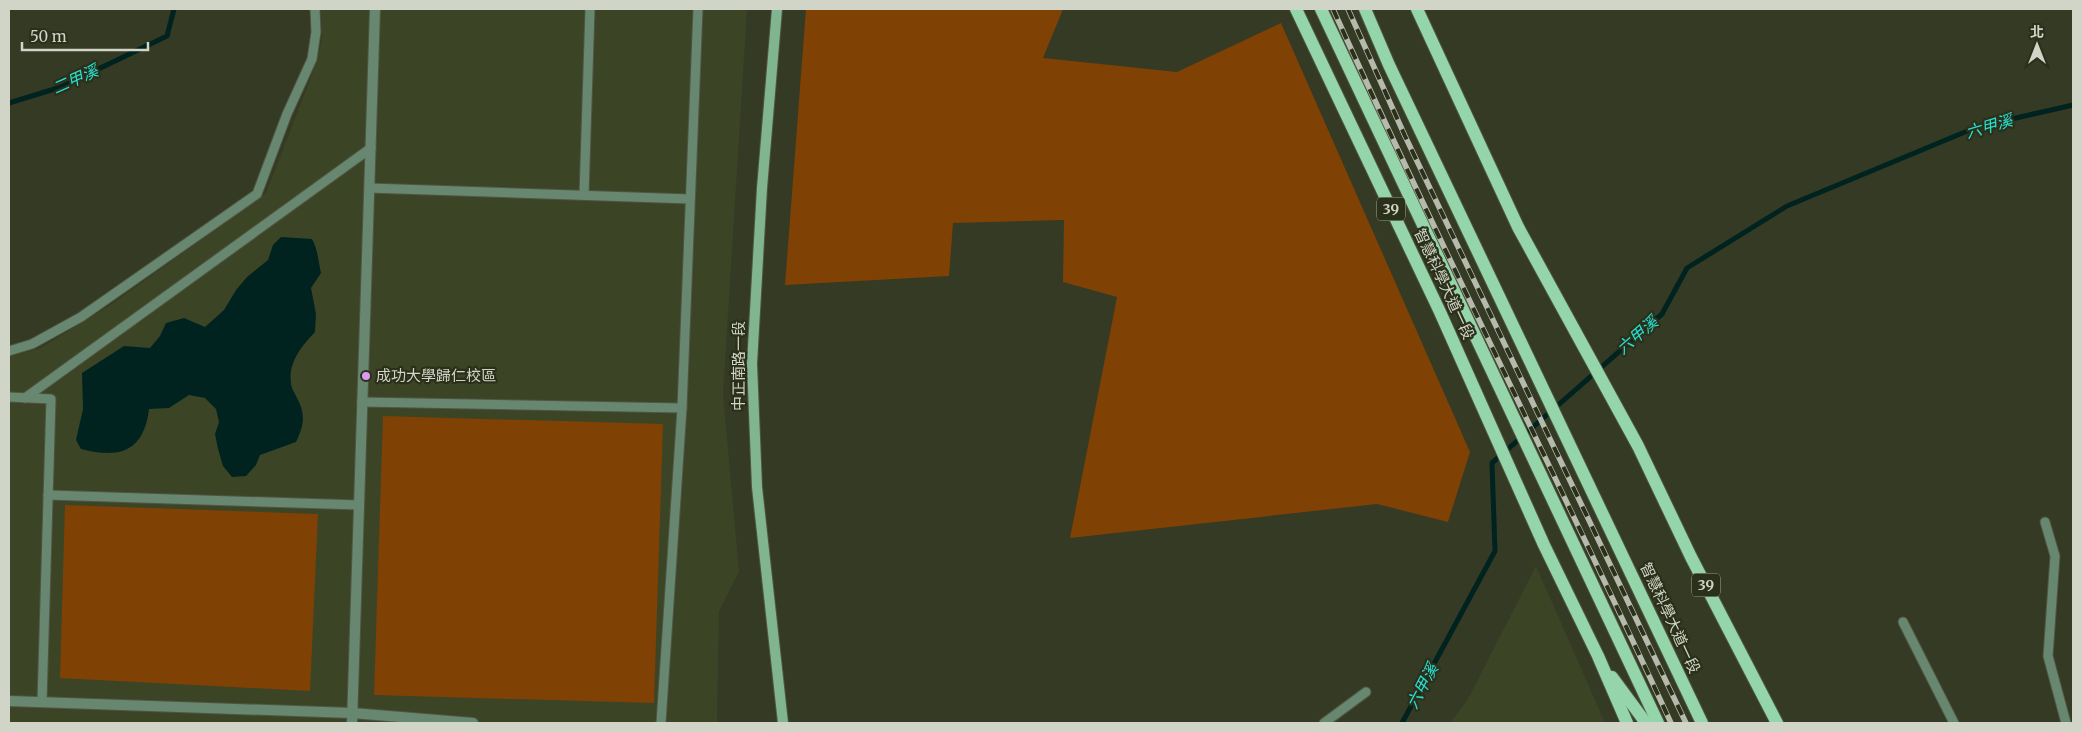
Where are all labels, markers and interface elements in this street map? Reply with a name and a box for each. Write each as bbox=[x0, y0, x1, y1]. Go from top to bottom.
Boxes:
scale bar bbox=[22, 20, 149, 52]
north arrow bbox=[2012, 20, 2062, 70]
text: 北 bbox=[2030, 23, 2044, 41]
text: 50 m bbox=[30, 27, 67, 46]
water label: 二甲溪 bbox=[49, 59, 103, 98]
water label: 六甲溪 bbox=[1963, 109, 2017, 142]
road number: 39 bbox=[1377, 198, 1405, 220]
street label: 智慧科學大道一段 bbox=[1410, 225, 1478, 342]
water label: 六甲溪 bbox=[1612, 310, 1663, 358]
street label: 中正南路一段 bbox=[729, 321, 748, 411]
place label: 成功大學歸仁校區 bbox=[376, 366, 496, 385]
marker: 成功大學歸仁校區 bbox=[360, 370, 372, 382]
street label: 智慧科學大道一段 bbox=[1636, 559, 1704, 676]
road number: 39 bbox=[1692, 574, 1720, 596]
water label: 六甲溪 bbox=[1402, 658, 1443, 712]

